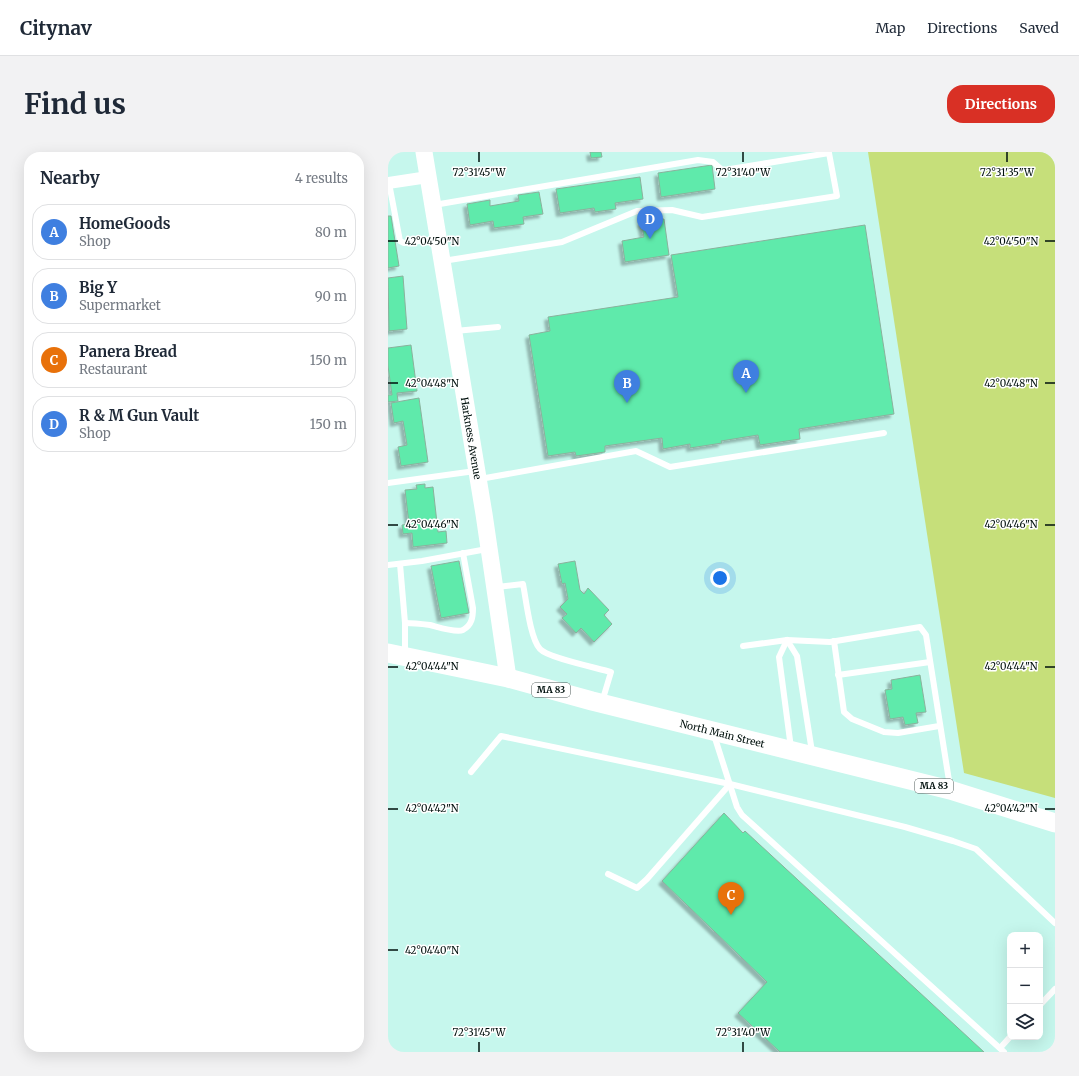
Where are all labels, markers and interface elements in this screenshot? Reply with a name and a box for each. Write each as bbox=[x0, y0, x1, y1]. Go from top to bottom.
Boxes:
text: Citynav bbox=[20, 16, 92, 40]
text: Map bbox=[875, 19, 905, 37]
text: Directions bbox=[927, 19, 997, 37]
text: Saved bbox=[1019, 19, 1059, 37]
button: Directions bbox=[947, 85, 1055, 123]
text: Find us bbox=[24, 86, 126, 122]
text: 72°31'45"W bbox=[453, 166, 506, 179]
text: 72°31'40"W bbox=[716, 166, 771, 179]
text: 72°31'35"W bbox=[980, 166, 1035, 179]
text: Nearby bbox=[40, 167, 100, 189]
text: 4 results bbox=[295, 170, 348, 187]
pin: D bbox=[637, 206, 663, 239]
text: HomeGoods bbox=[79, 214, 170, 233]
text: A bbox=[49, 224, 59, 241]
text: 80 m bbox=[315, 224, 347, 241]
text: Shop bbox=[79, 233, 111, 250]
text: 42°04'50"N bbox=[405, 235, 460, 248]
text: 42°04'50"N bbox=[984, 235, 1039, 248]
text: Big Y bbox=[79, 278, 117, 297]
text: B bbox=[49, 288, 59, 305]
text: 90 m bbox=[315, 288, 347, 305]
text: Supermarket bbox=[79, 297, 161, 314]
text: Panera Bread bbox=[79, 342, 177, 361]
text: C bbox=[50, 352, 58, 369]
text: 150 m bbox=[310, 352, 347, 369]
pin: A bbox=[733, 360, 759, 393]
text: Restaurant bbox=[79, 361, 147, 378]
pin: B bbox=[614, 370, 640, 403]
text: 42°04'48"N bbox=[405, 377, 459, 390]
text: 42°04'48"N bbox=[984, 377, 1038, 390]
street label: Harkness Avenue bbox=[458, 396, 484, 480]
text: R & M Gun Vault bbox=[79, 406, 199, 425]
text: D bbox=[49, 416, 59, 433]
text: 150 m bbox=[310, 416, 347, 433]
text: Shop bbox=[79, 425, 111, 442]
text: 42°04'46"N bbox=[405, 518, 459, 531]
text: 42°04'46"N bbox=[984, 518, 1038, 531]
your location bbox=[710, 568, 730, 588]
text: 42°04'44"N bbox=[405, 660, 459, 673]
text: 42°04'44"N bbox=[984, 660, 1038, 673]
road number: MA 83 bbox=[532, 683, 570, 697]
street label: North Main Street bbox=[678, 717, 766, 751]
road number: MA 83 bbox=[915, 779, 953, 793]
text: 42°04'42"N bbox=[405, 802, 459, 815]
text: 42°04'42"N bbox=[984, 802, 1038, 815]
pin: C bbox=[718, 882, 744, 915]
map controls bbox=[1007, 932, 1043, 1040]
button: + bbox=[1007, 932, 1043, 968]
text: 42°04'40"N bbox=[405, 944, 459, 957]
button: − bbox=[1007, 968, 1043, 1004]
button: layers bbox=[1007, 1004, 1043, 1040]
text: 72°31'45"W bbox=[453, 1026, 506, 1039]
text: 72°31'40"W bbox=[716, 1026, 771, 1039]

